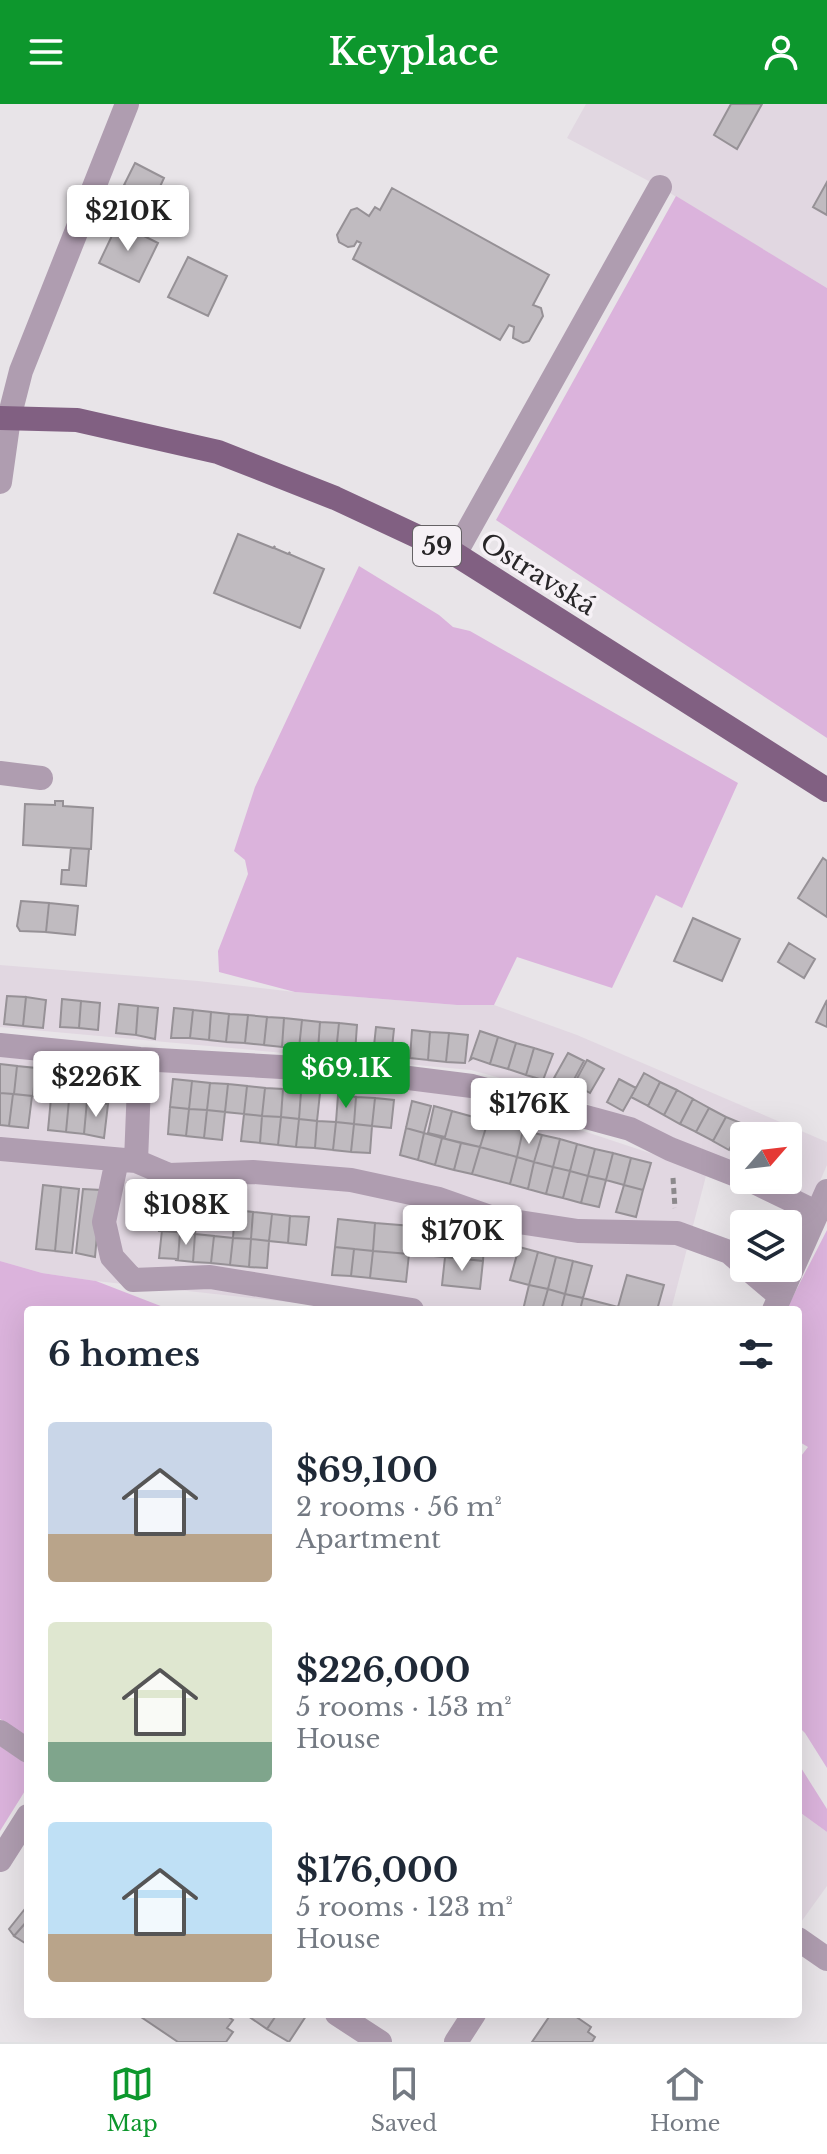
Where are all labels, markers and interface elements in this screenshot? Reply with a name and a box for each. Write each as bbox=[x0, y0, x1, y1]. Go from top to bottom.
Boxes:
icon: menu bbox=[24, 30, 68, 74]
text: Keyplace bbox=[328, 30, 499, 75]
icon: person bbox=[759, 30, 803, 74]
pin: $210K bbox=[72, 185, 184, 253]
text: $210K bbox=[85, 195, 171, 227]
road number: 59 bbox=[413, 526, 461, 566]
street label: Ostravská bbox=[474, 526, 602, 622]
pin: $69.1K bbox=[281, 1042, 411, 1110]
pin: $226K bbox=[40, 1051, 152, 1119]
text: $69.1K bbox=[301, 1052, 391, 1084]
text: $226K bbox=[51, 1061, 141, 1093]
pin: $176K bbox=[473, 1078, 585, 1146]
text: $176K bbox=[489, 1088, 569, 1120]
north arrow bbox=[730, 1122, 802, 1194]
map controls bbox=[730, 1122, 802, 1282]
pin: $108K bbox=[130, 1179, 242, 1247]
text: $108K bbox=[143, 1189, 229, 1221]
pin: $170K bbox=[406, 1205, 518, 1273]
button: layers bbox=[730, 1210, 802, 1282]
text: $170K bbox=[421, 1215, 503, 1247]
icon: filters bbox=[734, 1332, 778, 1376]
text: 6 homes bbox=[48, 1333, 200, 1375]
text: $69,100 bbox=[296, 1449, 438, 1491]
icon: home bbox=[112, 1454, 208, 1550]
text: 2 rooms · 56 m² bbox=[296, 1491, 502, 1523]
text: Apartment bbox=[296, 1523, 441, 1555]
text: $226,000 bbox=[296, 1649, 470, 1691]
icon: home bbox=[112, 1654, 208, 1750]
text: 5 rooms · 153 m² bbox=[296, 1691, 512, 1723]
text: House bbox=[296, 1723, 380, 1755]
text: $176,000 bbox=[296, 1849, 458, 1891]
icon: home bbox=[112, 1854, 208, 1950]
text: 5 rooms · 123 m² bbox=[296, 1891, 513, 1923]
text: House bbox=[296, 1923, 380, 1955]
tab: Map bbox=[107, 2062, 158, 2137]
tab: Saved bbox=[371, 2062, 437, 2137]
tab: Home bbox=[650, 2062, 720, 2137]

